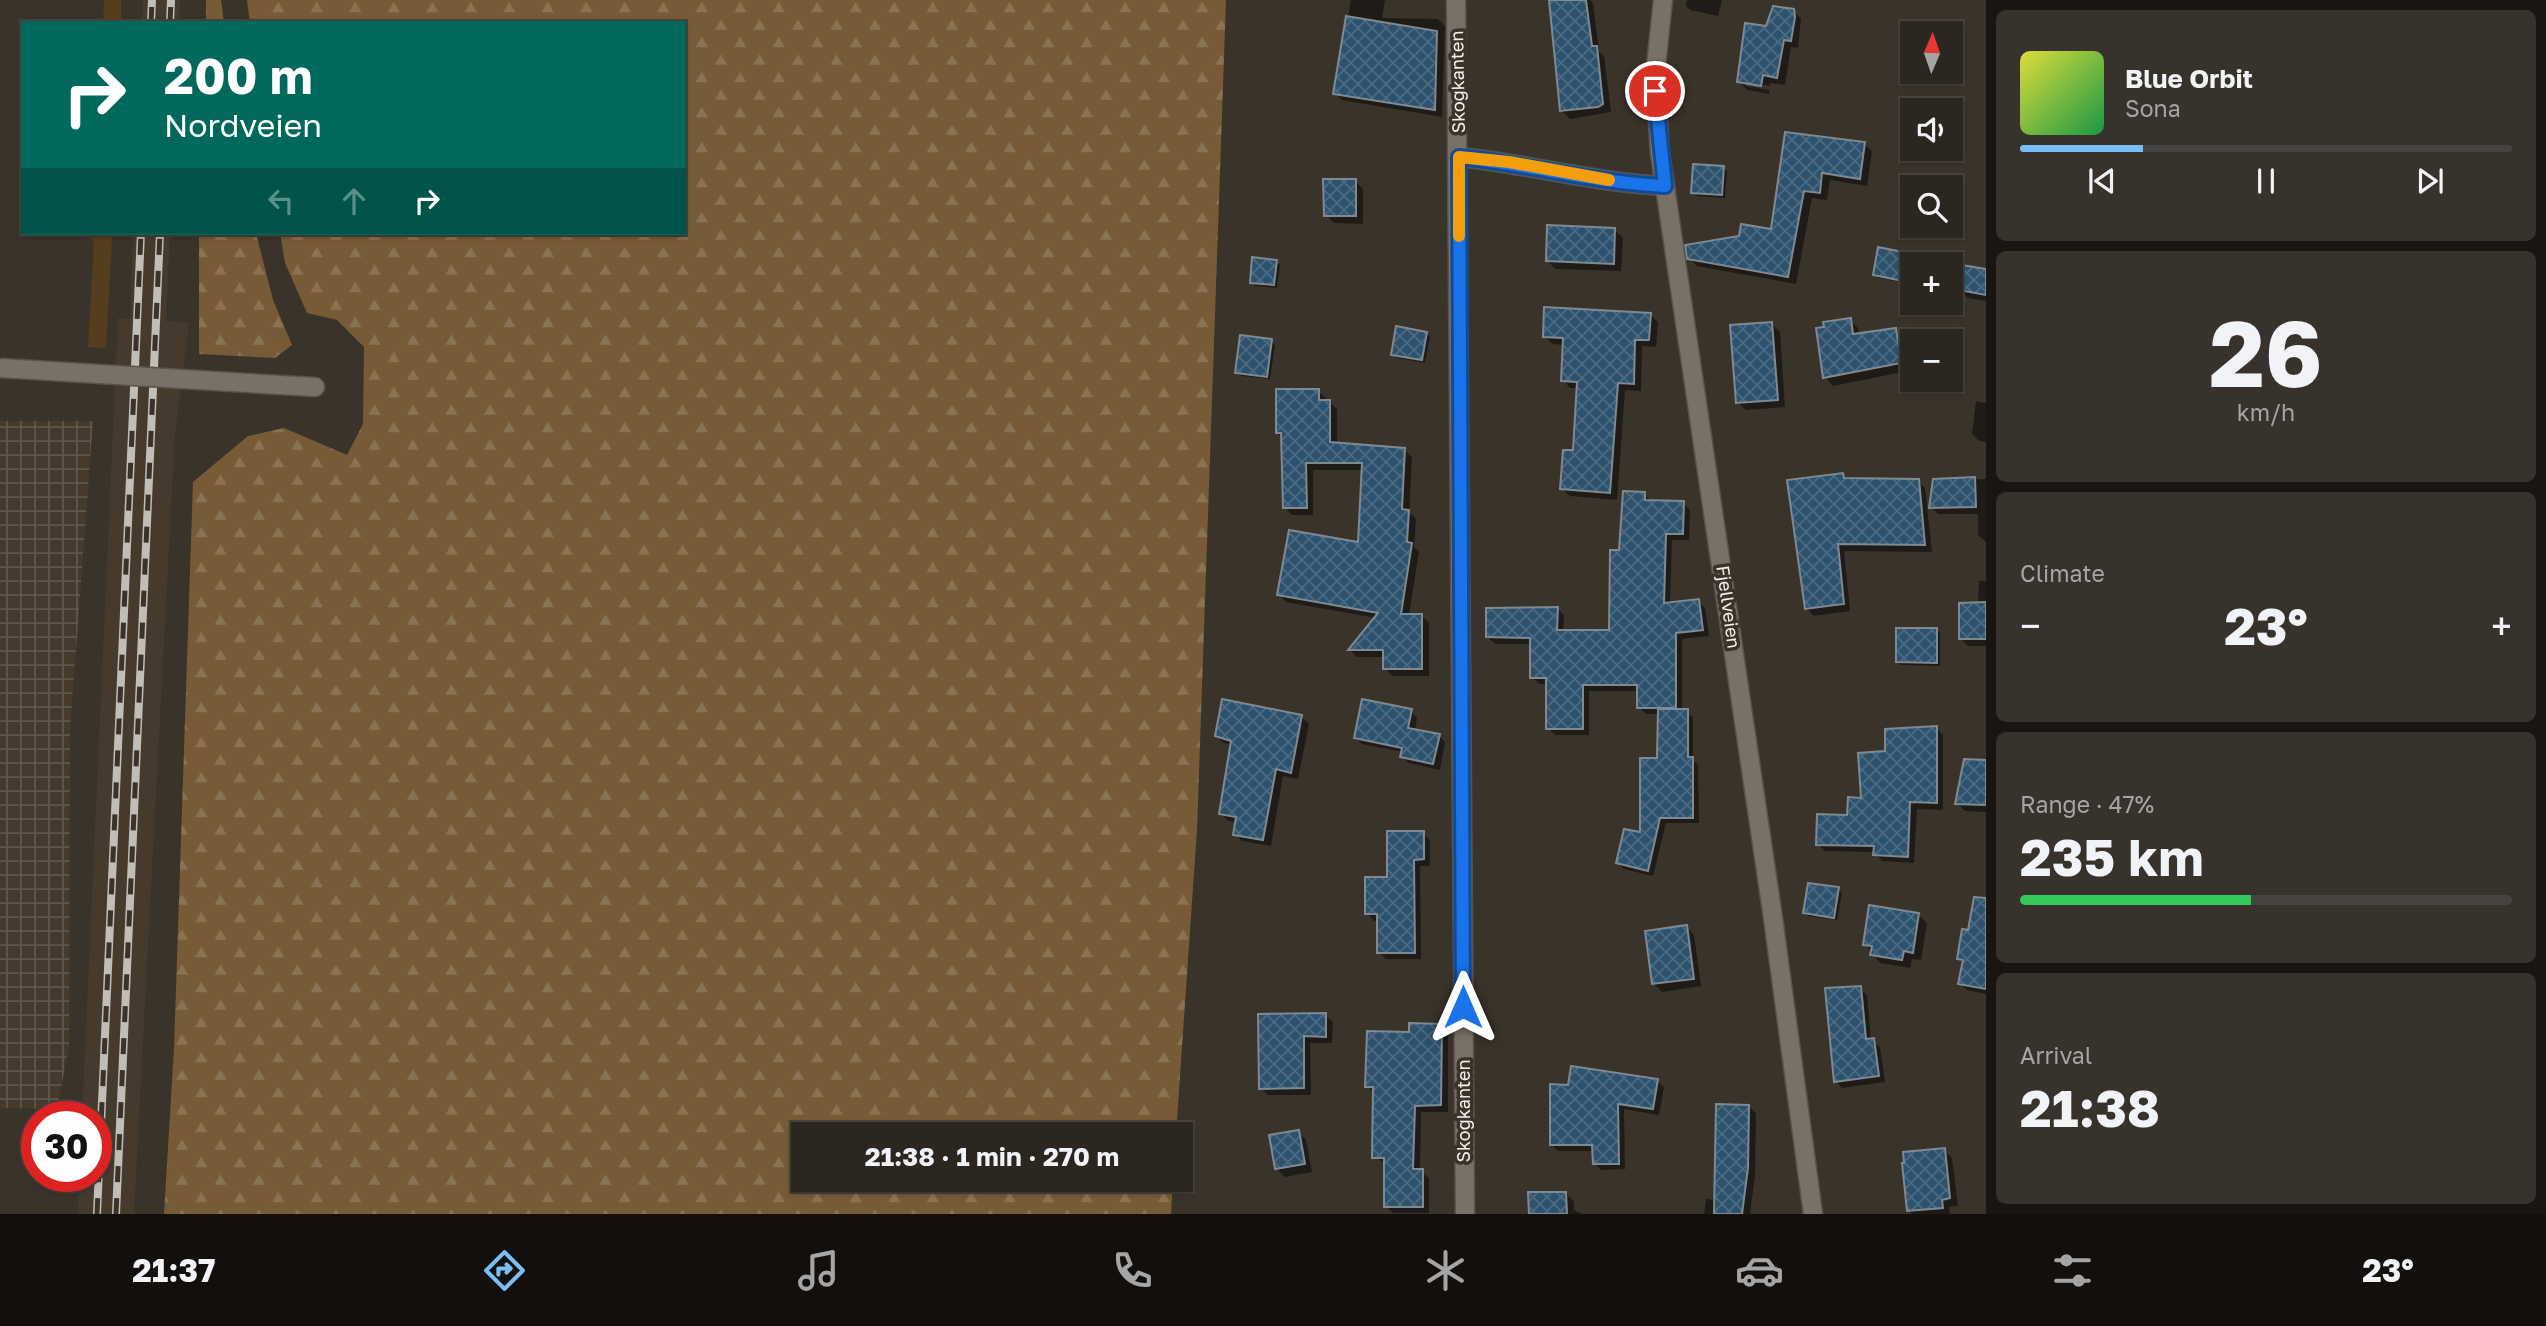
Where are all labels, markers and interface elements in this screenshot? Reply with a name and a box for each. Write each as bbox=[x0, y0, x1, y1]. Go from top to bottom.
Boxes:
north arrow bbox=[1900, 21, 1964, 84]
map controls bbox=[1900, 21, 1963, 392]
street label: Skogkanten bbox=[1445, 30, 1469, 134]
text: 200 m bbox=[164, 46, 313, 105]
icon: right bbox=[49, 49, 140, 140]
pin bbox=[1625, 61, 1685, 121]
text: Blue Orbit bbox=[2125, 63, 2253, 94]
icon: arrive bbox=[1636, 72, 1674, 110]
text: Sona bbox=[2125, 94, 2181, 122]
button: sound bbox=[1900, 98, 1963, 161]
text: Nordveien bbox=[164, 106, 322, 144]
icon: previous bbox=[2083, 162, 2121, 200]
icon: pause bbox=[2247, 162, 2285, 200]
icon: next bbox=[2411, 162, 2449, 200]
button: search bbox=[1900, 175, 1963, 238]
icon: left bbox=[262, 182, 300, 220]
icon: ahead bbox=[335, 182, 373, 220]
icon: right bbox=[408, 182, 446, 220]
button: + bbox=[1900, 252, 1963, 315]
text: 26 bbox=[2209, 298, 2323, 407]
button: − bbox=[1900, 329, 1963, 392]
text: km/h bbox=[2237, 398, 2295, 426]
text: Climate bbox=[2020, 559, 2105, 587]
street label: Fjellveien bbox=[1712, 564, 1746, 650]
text: 23° bbox=[2224, 594, 2308, 656]
text: − bbox=[2020, 603, 2041, 648]
text: + bbox=[2491, 603, 2512, 648]
text: Range · 47% bbox=[2020, 790, 2154, 818]
text: 235 km bbox=[2020, 825, 2204, 887]
position arrow bbox=[1426, 970, 1500, 1044]
text: Arrival bbox=[2020, 1041, 2092, 1069]
street label: Skogkanten bbox=[1452, 1060, 1474, 1162]
text: 21:38 bbox=[2020, 1076, 2160, 1138]
speed limit sign: 30 bbox=[21, 1101, 112, 1192]
text: 21:38 · 1 min · 270 m bbox=[865, 1141, 1119, 1172]
icon: directions bbox=[480, 1246, 529, 1295]
icon: music bbox=[794, 1246, 843, 1295]
icon: phone bbox=[1108, 1246, 1157, 1295]
icon: climate bbox=[1421, 1246, 1470, 1295]
icon: car bbox=[1735, 1246, 1784, 1295]
icon: filters bbox=[2048, 1246, 2097, 1295]
text: 21:37 bbox=[132, 1251, 216, 1289]
text: 23° bbox=[2362, 1251, 2414, 1289]

